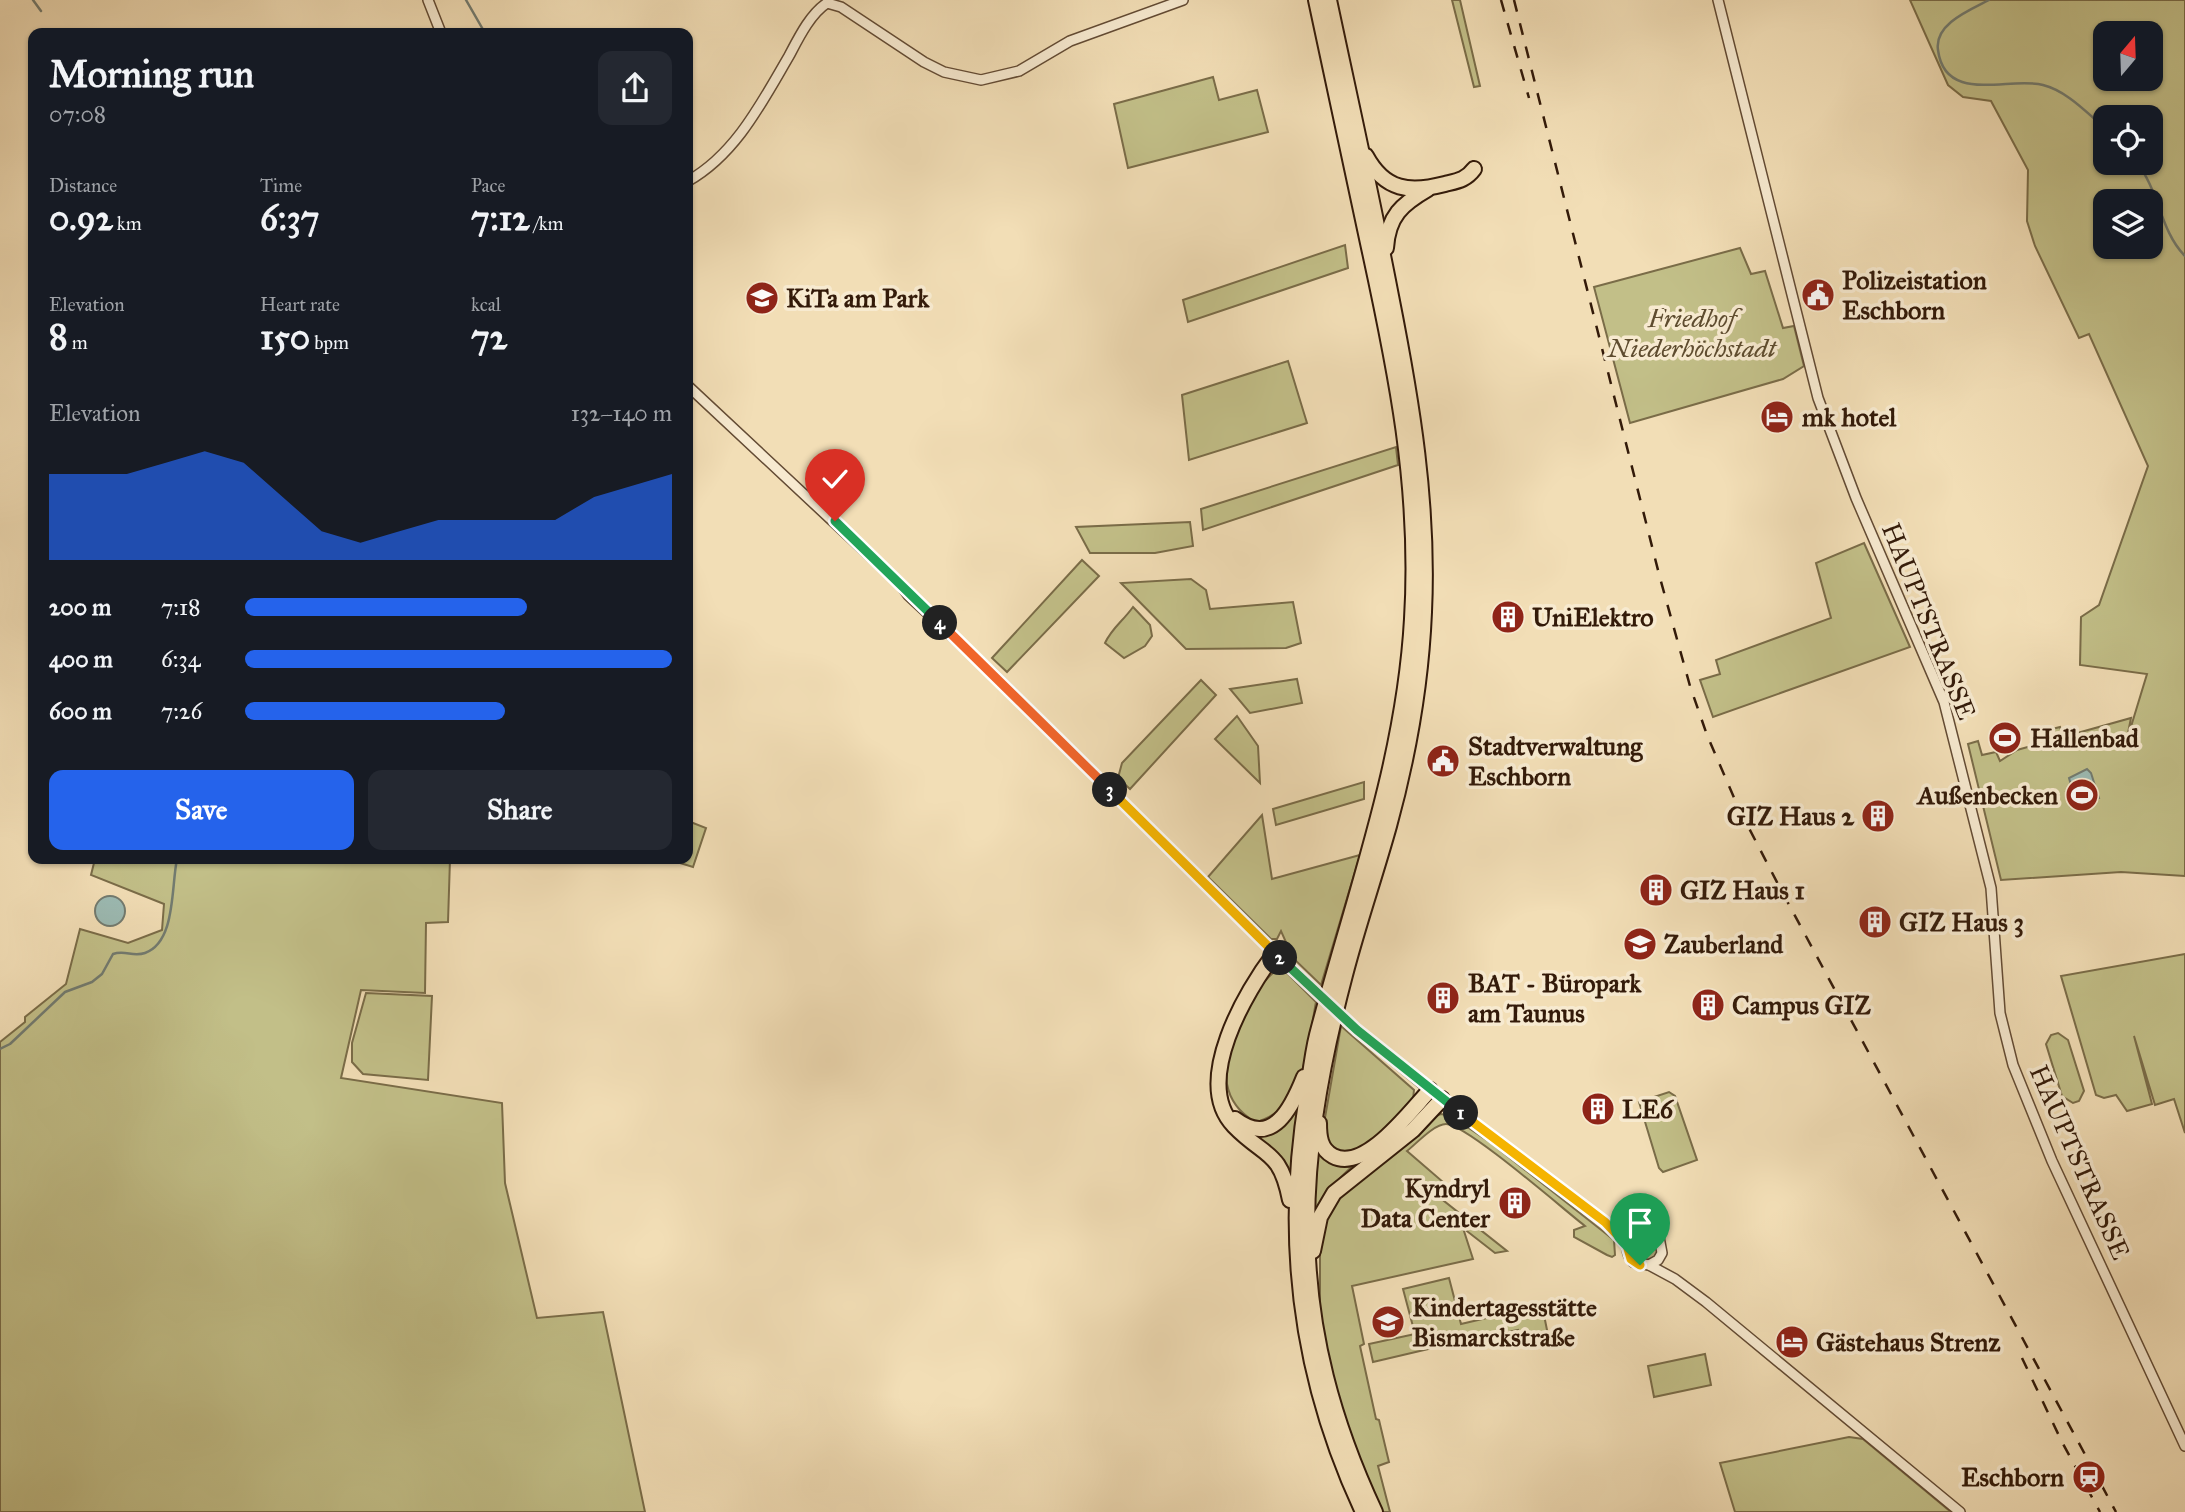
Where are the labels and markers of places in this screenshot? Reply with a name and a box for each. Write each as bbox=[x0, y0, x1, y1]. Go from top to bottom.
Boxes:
place label: Polizeistation Eschborn bbox=[1842, 264, 1987, 326]
public building icon: Polizeistation Eschborn bbox=[1799, 276, 1837, 314]
school or university icon: KiTa am Park bbox=[743, 279, 781, 317]
place label: KiTa am Park bbox=[786, 282, 930, 314]
hotel icon: mk hotel bbox=[1758, 398, 1796, 436]
place label: mk hotel bbox=[1801, 401, 1897, 433]
pin bbox=[805, 449, 865, 521]
building icon: UniElektro bbox=[1489, 598, 1527, 636]
place label: UniElektro bbox=[1532, 601, 1654, 633]
pin: 4 bbox=[922, 606, 958, 640]
sports icon: Hallenbad bbox=[1986, 719, 2024, 757]
place label: Hallenbad bbox=[2030, 722, 2140, 754]
place label: Stadtverwaltung Eschborn bbox=[1468, 730, 1643, 792]
public building icon: Stadtverwaltung Eschborn bbox=[1424, 742, 1462, 780]
pin: 3 bbox=[1092, 772, 1128, 808]
sports icon: Außenbecken bbox=[2063, 776, 2101, 814]
place label: Außenbecken bbox=[1915, 779, 2058, 811]
building icon: GIZ Haus 2 bbox=[1859, 797, 1897, 835]
place label: GIZ Haus 2 bbox=[1727, 800, 1855, 832]
building icon: GIZ Haus 1 bbox=[1637, 871, 1675, 909]
place label: GIZ Haus 1 bbox=[1680, 874, 1805, 906]
building icon: GIZ Haus 3 bbox=[1856, 903, 1894, 941]
place label: GIZ Haus 3 bbox=[1899, 906, 2024, 938]
school or university icon: Zauberland bbox=[1621, 925, 1659, 963]
place label: Zauberland bbox=[1664, 928, 1784, 960]
pin: 2 bbox=[1262, 940, 1298, 976]
place label: BAT - Büropark am Taunus bbox=[1468, 967, 1642, 1029]
building icon: BAT - Büropark am Taunus bbox=[1424, 979, 1462, 1017]
building icon: Campus GIZ bbox=[1689, 986, 1727, 1024]
place label: Campus GIZ bbox=[1732, 989, 1872, 1021]
building icon: LE6 bbox=[1579, 1090, 1617, 1128]
place label: LE6 bbox=[1622, 1093, 1675, 1125]
pin: 1 bbox=[1444, 1096, 1478, 1130]
place label: Kyndryl Data Center bbox=[1360, 1172, 1491, 1234]
building icon: Kyndryl Data Center bbox=[1496, 1184, 1534, 1222]
pin bbox=[1610, 1193, 1670, 1265]
place label: Kindertagesstätte Bismarckstraße bbox=[1412, 1291, 1597, 1353]
school or university icon: Kindertagesstätte Bismarckstraße bbox=[1369, 1303, 1407, 1341]
hotel icon: Gästehaus Strenz bbox=[1773, 1323, 1811, 1361]
place label: Gästehaus Strenz bbox=[1816, 1326, 2000, 1358]
station icon: Eschborn bbox=[2070, 1458, 2108, 1496]
place label: Eschborn bbox=[1961, 1461, 2064, 1493]

